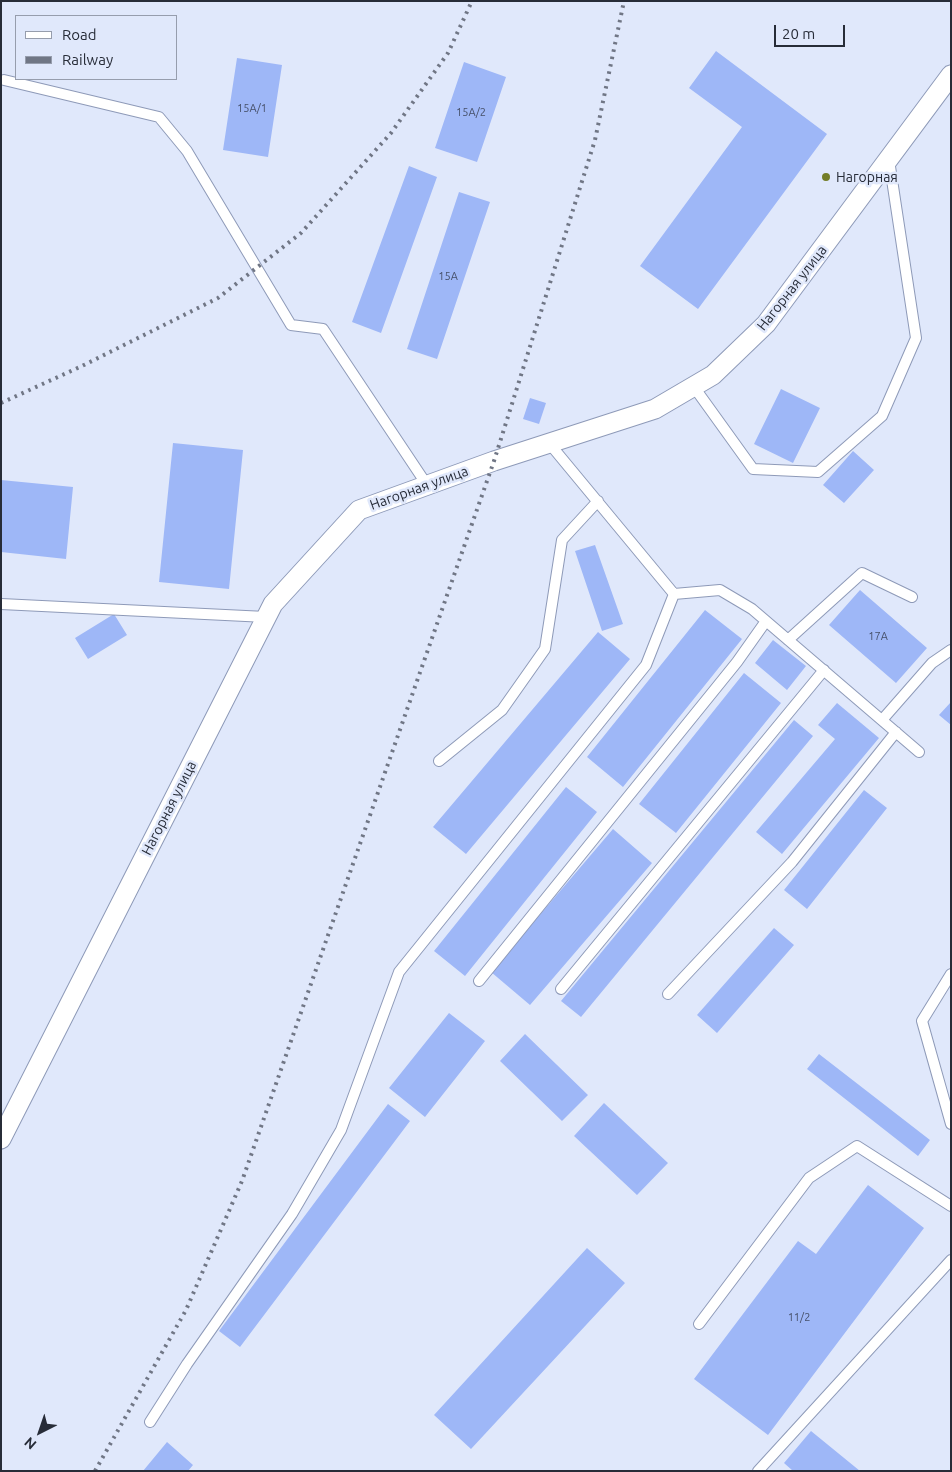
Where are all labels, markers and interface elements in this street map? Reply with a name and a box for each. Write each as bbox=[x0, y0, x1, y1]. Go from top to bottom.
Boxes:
legend bbox=[15, 15, 178, 80]
scale bar bbox=[777, 15, 848, 47]
text: 20 m bbox=[782, 25, 815, 42]
text: Road bbox=[62, 26, 97, 43]
text: Railway bbox=[62, 51, 113, 68]
house number: 15А/1 bbox=[237, 101, 267, 115]
house number: 15А/2 bbox=[456, 105, 486, 119]
place label: Нагорная bbox=[836, 169, 898, 185]
marker: Нагорная bbox=[820, 171, 832, 183]
street label: Нагорная улица bbox=[754, 242, 830, 334]
house number: 15А bbox=[438, 269, 458, 283]
street label: Нагорная улица bbox=[368, 462, 470, 514]
house number: 17А bbox=[868, 629, 888, 643]
street label: Нагорная улица bbox=[138, 758, 200, 858]
house number: 11/2 bbox=[788, 1310, 810, 1324]
north arrow bbox=[15, 1407, 65, 1457]
text: N bbox=[21, 1434, 39, 1453]

